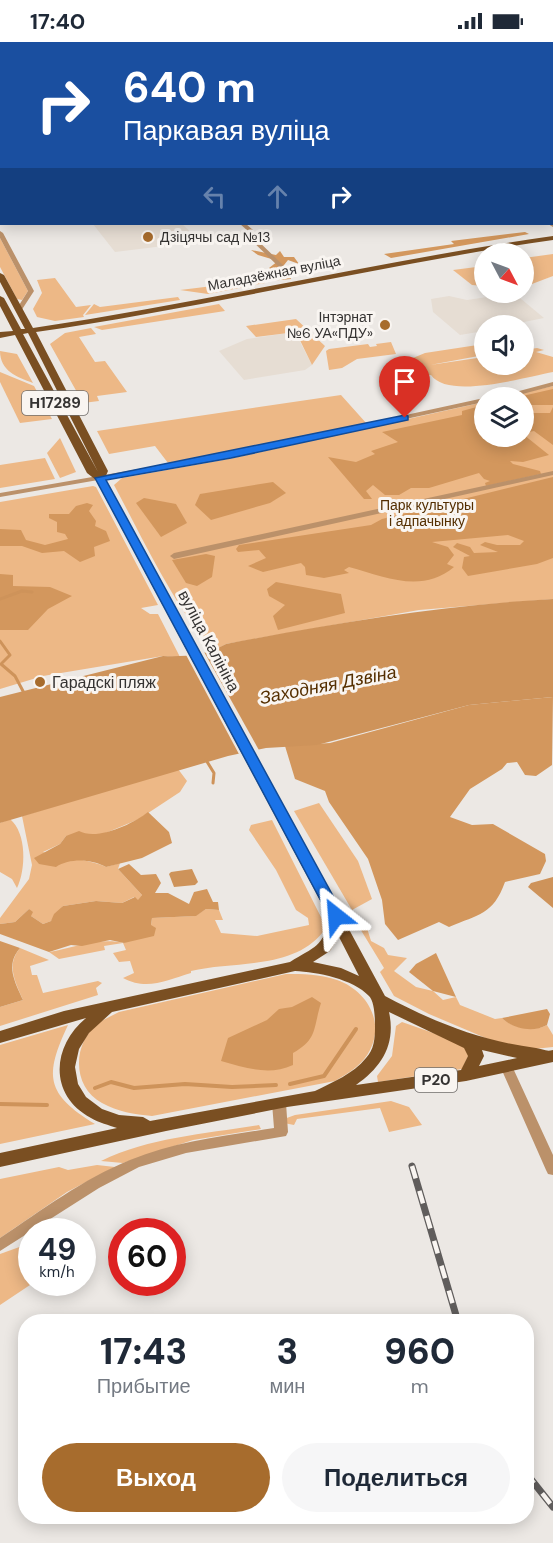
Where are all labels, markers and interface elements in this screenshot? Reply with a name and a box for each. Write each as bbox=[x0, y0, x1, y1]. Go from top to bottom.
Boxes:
text: 17:40 bbox=[30, 7, 85, 36]
text: 640 m bbox=[123, 60, 256, 115]
icon: right bbox=[24, 66, 102, 144]
text: Паркавая вуліца bbox=[123, 113, 330, 148]
icon: left bbox=[198, 180, 231, 213]
icon: ahead bbox=[261, 180, 294, 213]
icon: right bbox=[324, 180, 357, 213]
place label: Дзіцячы сад №13 bbox=[160, 228, 271, 246]
marker: Дзіцячы сад №13 bbox=[141, 230, 155, 244]
north arrow bbox=[474, 243, 534, 303]
map controls bbox=[474, 243, 534, 447]
street label: Маладзёжная вуліца bbox=[206, 251, 342, 295]
place label: Інтэрнат №6 УА«ПДУ» bbox=[287, 308, 374, 342]
button: sound bbox=[474, 315, 534, 375]
marker: Інтэрнат №6 УА«ПДУ» bbox=[378, 318, 392, 332]
pin bbox=[379, 356, 430, 418]
icon: arrive bbox=[388, 365, 421, 398]
button: layers bbox=[474, 387, 534, 447]
road number: Н17289 bbox=[22, 391, 88, 415]
park label: Парк культуры і адпачынку bbox=[380, 496, 474, 530]
street label: вуліца Калініна bbox=[173, 587, 245, 696]
water label: Заходняя Дзвіна bbox=[258, 660, 398, 710]
place label: Гарадскі пляж bbox=[52, 672, 156, 693]
marker: Гарадскі пляж bbox=[33, 675, 47, 689]
position arrow bbox=[304, 884, 368, 948]
road number: Р20 bbox=[415, 1068, 457, 1092]
speed limit sign: 60 bbox=[108, 1218, 186, 1296]
text: 49 bbox=[38, 1230, 76, 1269]
text: km/h bbox=[39, 1262, 75, 1282]
text: 17:43 bbox=[100, 1328, 187, 1375]
text: 3 bbox=[277, 1328, 298, 1375]
text: 960 bbox=[384, 1328, 455, 1375]
text: Прибытие bbox=[97, 1373, 191, 1399]
text: мин bbox=[269, 1373, 305, 1399]
text: m bbox=[411, 1373, 429, 1399]
button: Выход bbox=[42, 1443, 270, 1512]
button: Поделиться bbox=[282, 1443, 510, 1512]

